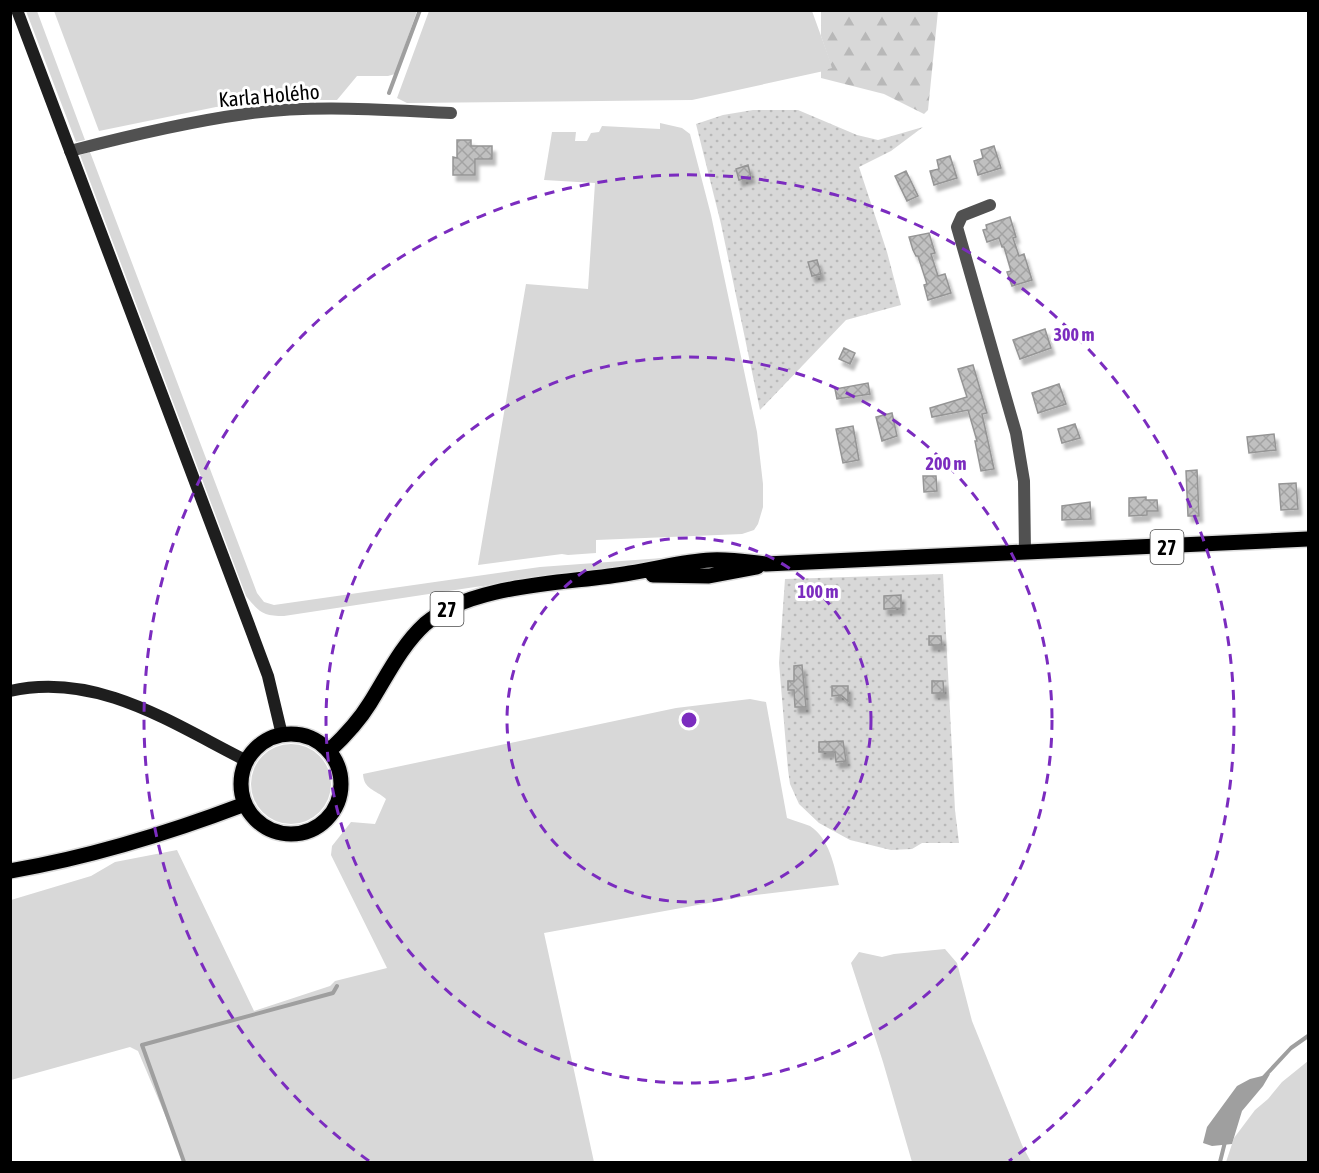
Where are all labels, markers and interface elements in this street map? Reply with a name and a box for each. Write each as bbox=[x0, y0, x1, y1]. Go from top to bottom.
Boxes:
street label: Karla Holého bbox=[218, 79, 320, 111]
text: 300 m bbox=[1054, 324, 1094, 345]
text: 200 m bbox=[926, 453, 966, 474]
road number: 27 bbox=[1150, 530, 1184, 564]
text: 100 m bbox=[798, 581, 838, 602]
road number: 27 bbox=[430, 592, 464, 626]
centre of rings bbox=[679, 710, 699, 730]

